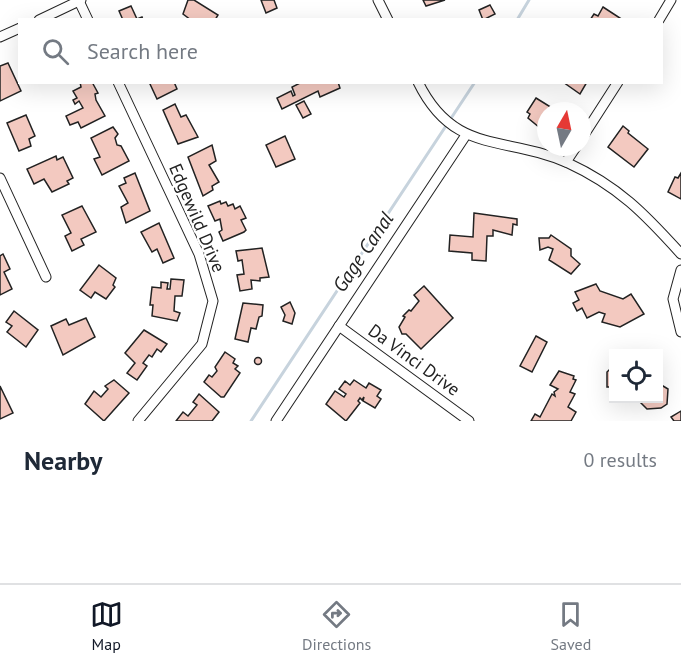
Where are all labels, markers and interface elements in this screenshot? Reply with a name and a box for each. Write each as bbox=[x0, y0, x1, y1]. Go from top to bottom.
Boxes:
search box bbox=[18, 18, 663, 84]
icon: search bbox=[39, 35, 72, 68]
text: Search here bbox=[87, 37, 198, 65]
north arrow bbox=[537, 102, 591, 156]
street label: Edgewild Drive bbox=[164, 160, 231, 276]
water label: Gage Canal bbox=[327, 206, 400, 297]
street label: Da Vinci Drive bbox=[364, 319, 465, 401]
map controls bbox=[609, 349, 663, 403]
button: locate bbox=[609, 349, 663, 403]
text: Nearby bbox=[24, 444, 102, 477]
text: 0 results bbox=[584, 447, 657, 473]
tab: Map bbox=[90, 598, 123, 654]
tab: Directions bbox=[302, 598, 371, 654]
tab: Saved bbox=[551, 598, 591, 654]

